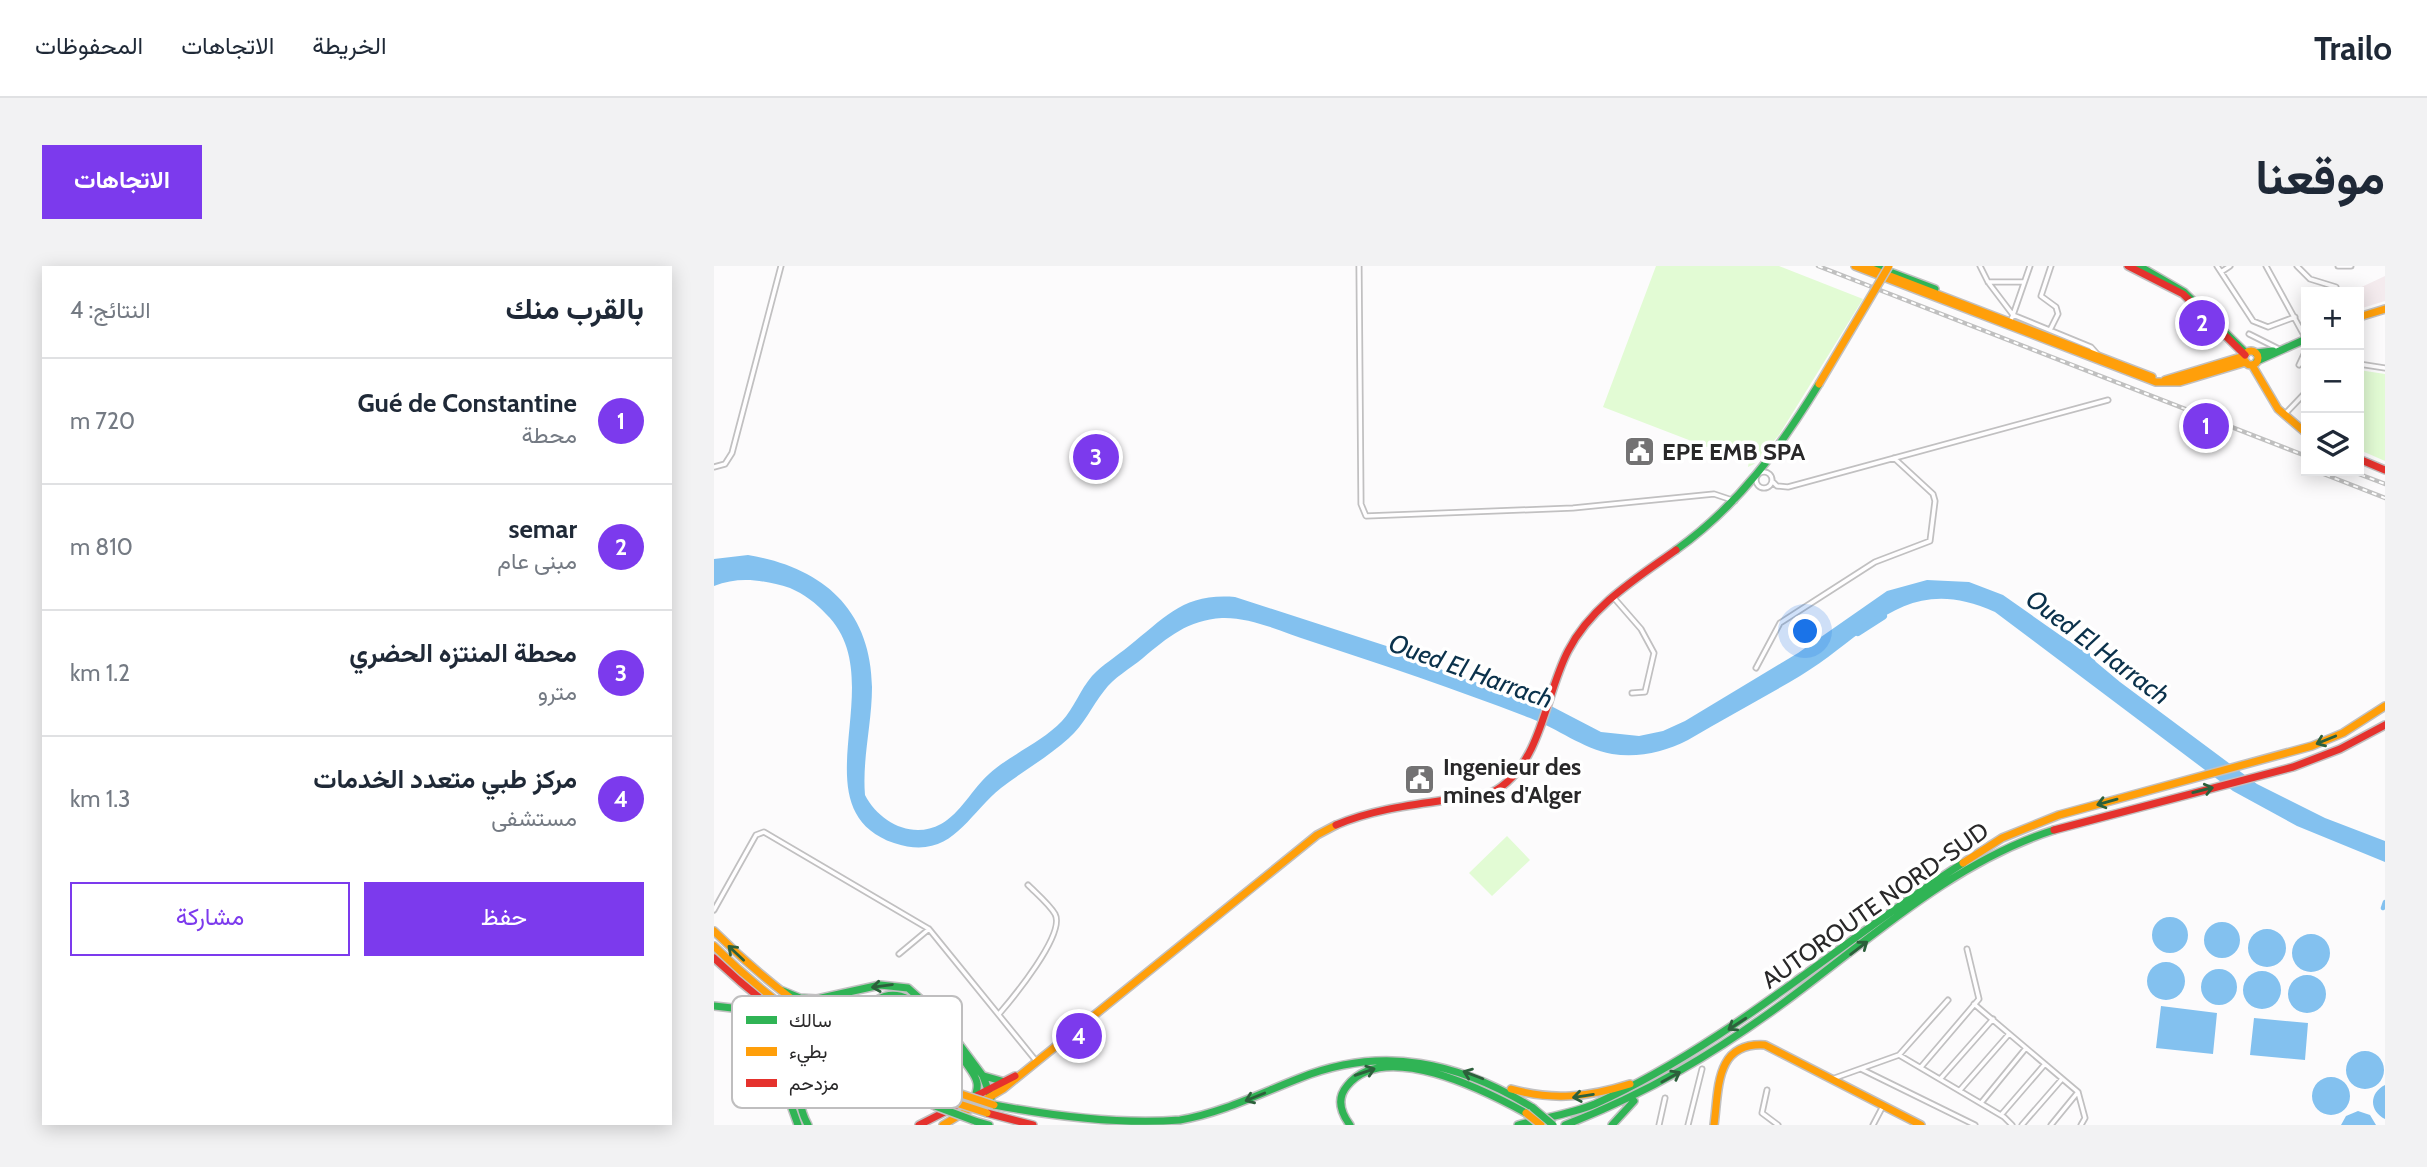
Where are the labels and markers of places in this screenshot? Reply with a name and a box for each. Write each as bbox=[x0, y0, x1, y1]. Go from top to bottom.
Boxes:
pin: 2 bbox=[2179, 297, 2225, 349]
pin: 1 bbox=[2183, 400, 2229, 452]
pin: 3 bbox=[1073, 431, 1119, 483]
public building icon: EPE EMB SPA bbox=[1622, 434, 1656, 468]
place label: EPE EMB SPA bbox=[1662, 437, 1805, 466]
place label: Ingenieur des mines d'Alger bbox=[1443, 752, 1581, 809]
public building icon: Ingenieur des mines d'Alger bbox=[1403, 763, 1437, 797]
pin: 4 bbox=[1056, 1010, 1102, 1062]

